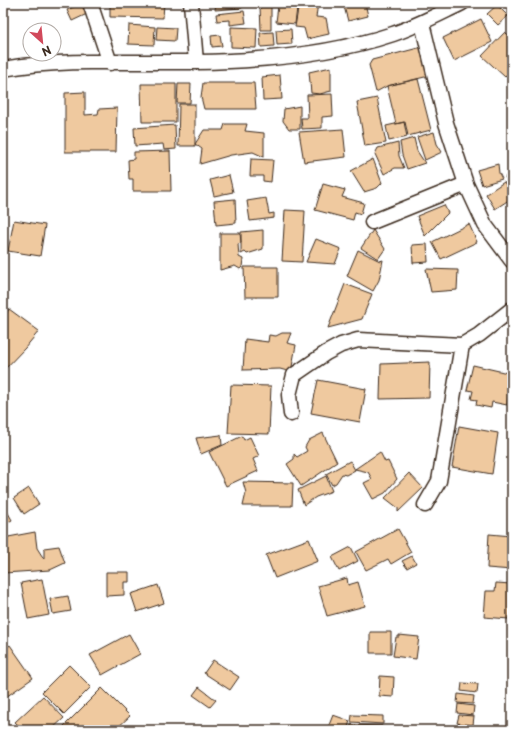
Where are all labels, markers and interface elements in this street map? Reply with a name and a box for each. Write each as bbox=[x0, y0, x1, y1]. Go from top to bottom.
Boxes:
north arrow bbox=[22, 22, 62, 62]
text: N bbox=[39, 42, 55, 61]

